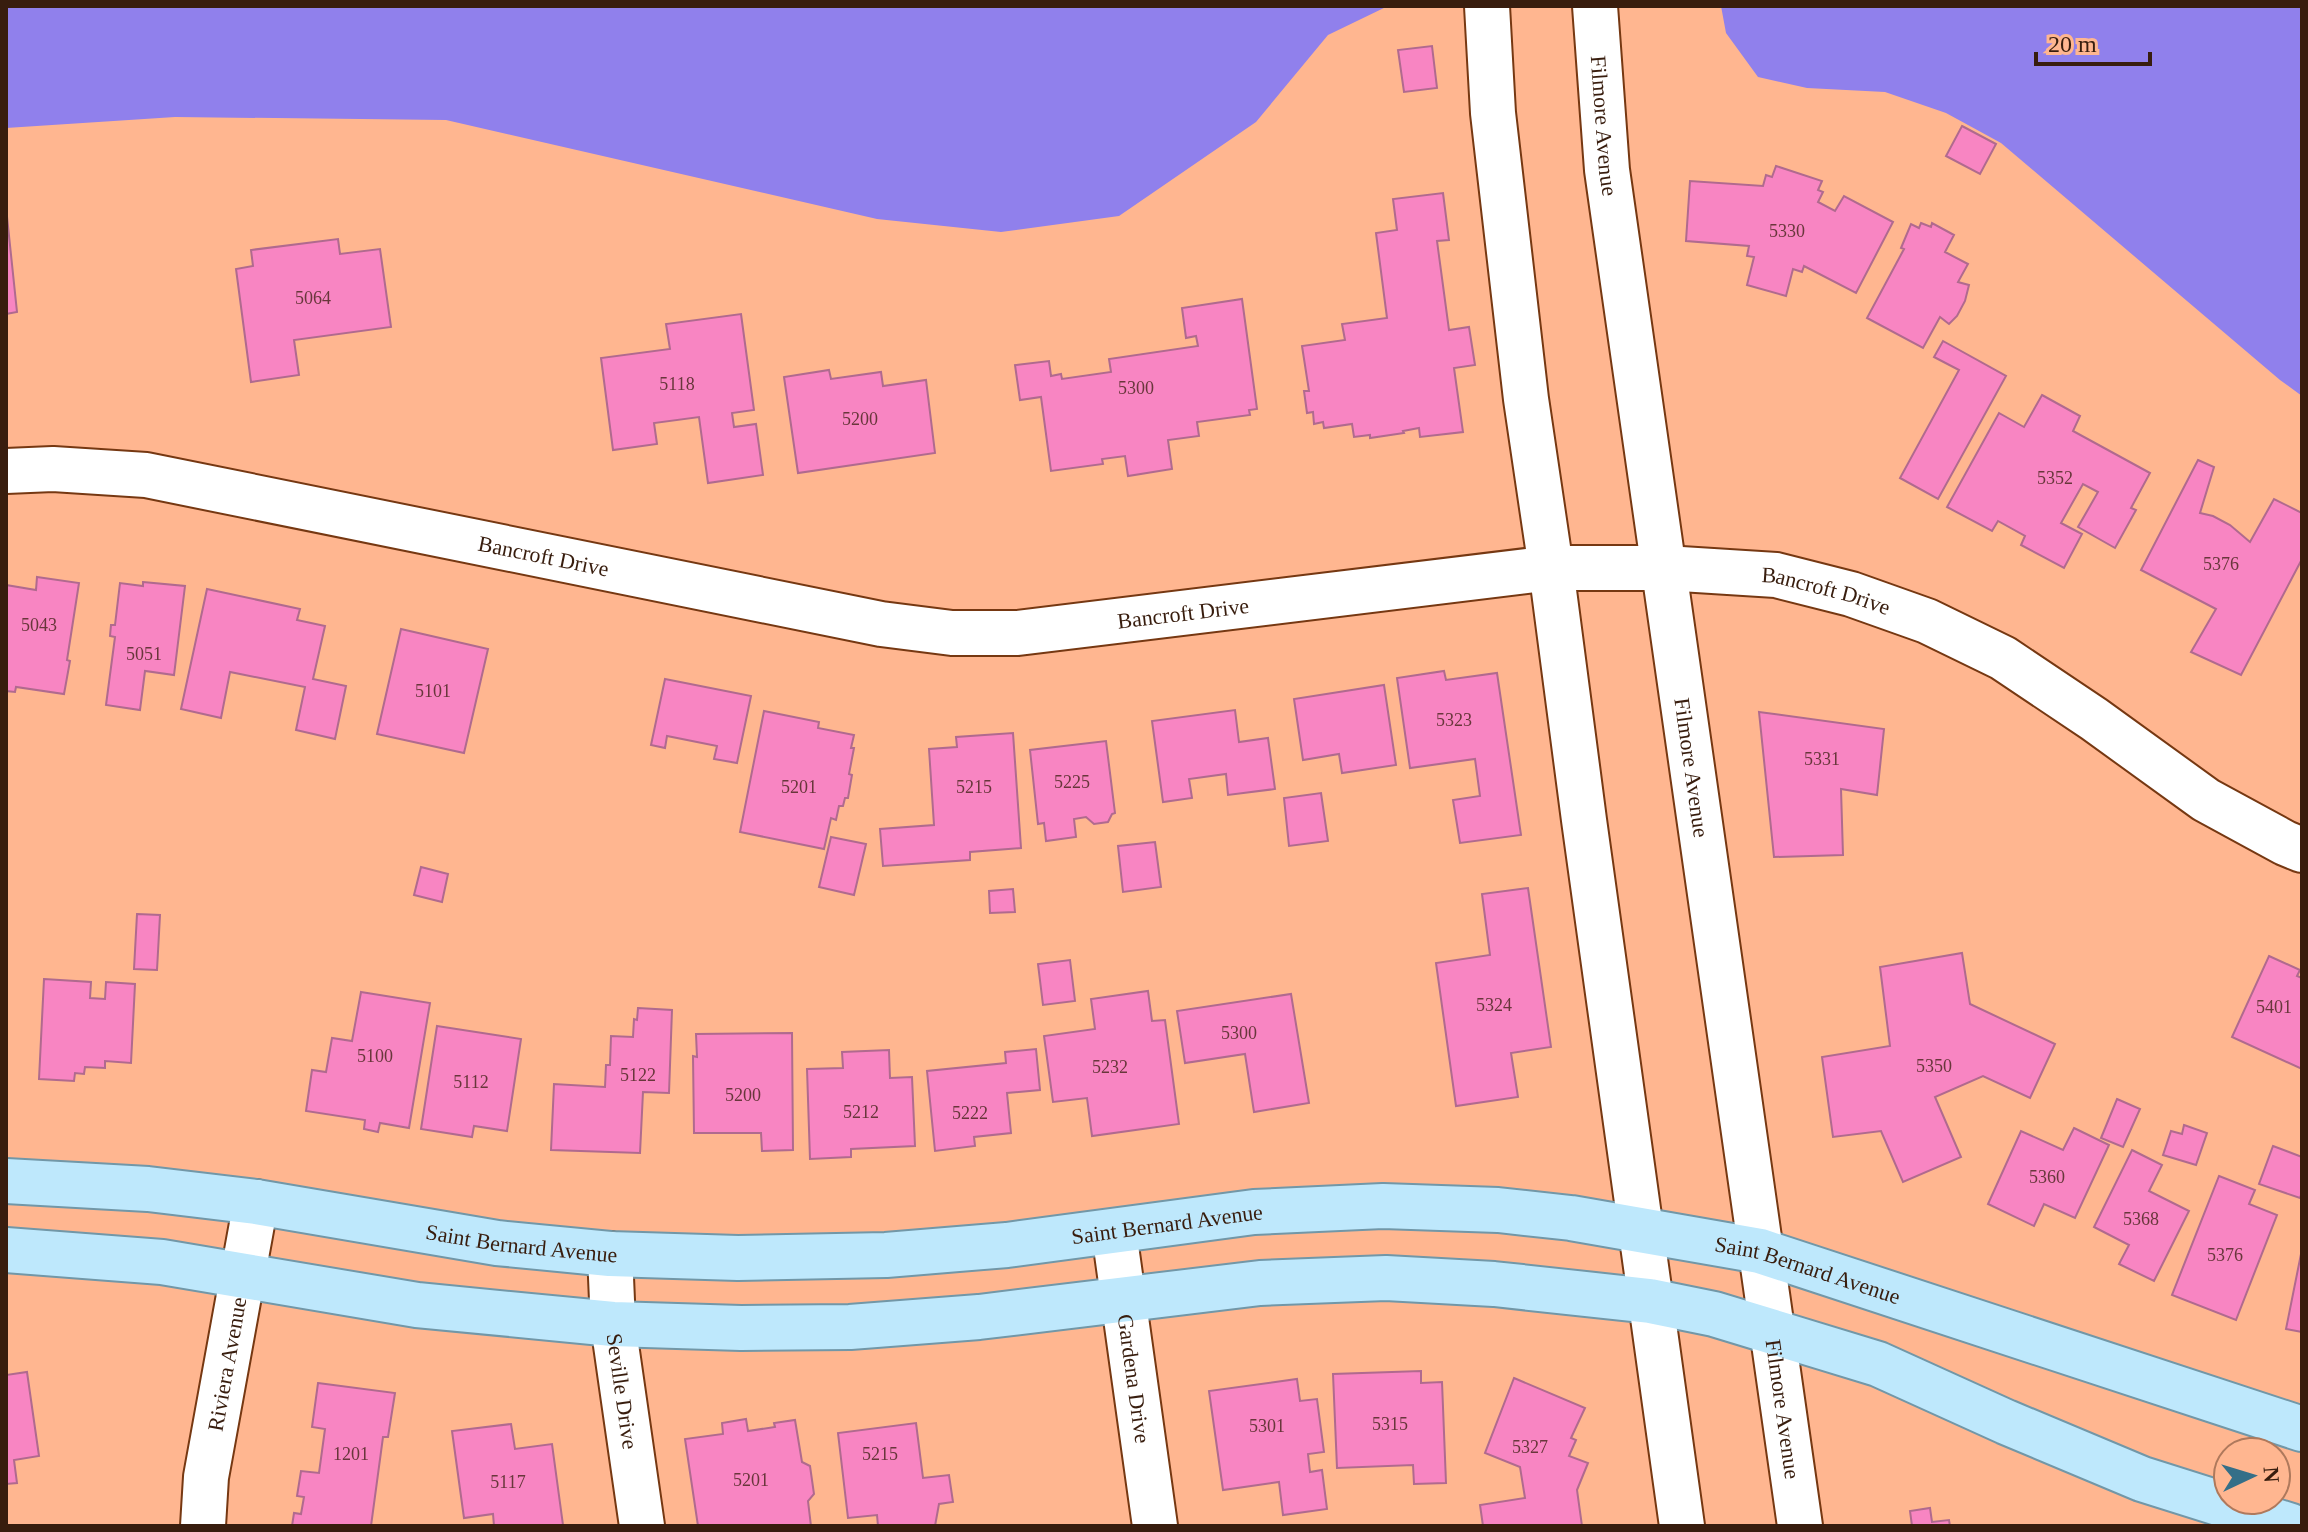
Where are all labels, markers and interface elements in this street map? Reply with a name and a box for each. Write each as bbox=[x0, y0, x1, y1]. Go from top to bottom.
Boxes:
scale bar bbox=[2036, 16, 2150, 66]
text: 20 m bbox=[2048, 31, 2097, 57]
street label: Filmore Avenue bbox=[1586, 55, 1623, 197]
house number: 5330 bbox=[1769, 221, 1805, 241]
house number: 5064 bbox=[295, 288, 331, 308]
house number: 5118 bbox=[659, 374, 695, 394]
house number: 5300 bbox=[1118, 378, 1154, 398]
house number: 5200 bbox=[842, 409, 878, 429]
house number: 5352 bbox=[2037, 468, 2073, 488]
street label: Bancroft Drive bbox=[476, 530, 611, 581]
house number: 5376 bbox=[2203, 554, 2239, 574]
street label: Bancroft Drive bbox=[1761, 562, 1894, 620]
street label: Bancroft Drive bbox=[1116, 592, 1250, 633]
house number: 5043 bbox=[21, 615, 57, 635]
house number: 5051 bbox=[126, 644, 162, 664]
house number: 5101 bbox=[415, 681, 451, 701]
street label: Filmore Avenue bbox=[1670, 696, 1714, 839]
house number: 5323 bbox=[1436, 710, 1472, 730]
house number: 5331 bbox=[1804, 749, 1840, 769]
house number: 5225 bbox=[1054, 772, 1090, 792]
house number: 5201 bbox=[781, 777, 817, 797]
house number: 5215 bbox=[956, 777, 992, 797]
house number: 5324 bbox=[1476, 995, 1512, 1015]
house number: 5401 bbox=[2256, 997, 2292, 1017]
house number: 5300 bbox=[1221, 1023, 1257, 1043]
house number: 5100 bbox=[357, 1046, 393, 1066]
house number: 5350 bbox=[1916, 1056, 1952, 1076]
house number: 5232 bbox=[1092, 1057, 1128, 1077]
house number: 5122 bbox=[620, 1065, 656, 1085]
house number: 5112 bbox=[453, 1072, 489, 1092]
house number: 5200 bbox=[725, 1085, 761, 1105]
house number: 5212 bbox=[843, 1102, 879, 1122]
house number: 5222 bbox=[952, 1103, 988, 1123]
house number: 5360 bbox=[2029, 1167, 2065, 1187]
street label: Saint Bernard Avenue bbox=[1070, 1199, 1263, 1249]
house number: 5368 bbox=[2123, 1209, 2159, 1229]
street label: Saint Bernard Avenue bbox=[424, 1219, 618, 1267]
street label: Saint Bernard Avenue bbox=[1713, 1231, 1904, 1309]
house number: 5376 bbox=[2207, 1245, 2243, 1265]
street label: Riviera Avenue bbox=[202, 1295, 251, 1433]
street label: Gardena Drive bbox=[1113, 1312, 1156, 1445]
street label: Seville Drive bbox=[602, 1332, 643, 1451]
street label: Filmore Avenue bbox=[1761, 1338, 1806, 1481]
house number: 5315 bbox=[1372, 1414, 1408, 1434]
house number: 5301 bbox=[1249, 1416, 1285, 1436]
north arrow bbox=[2212, 1436, 2292, 1516]
house number: 5327 bbox=[1512, 1437, 1548, 1457]
house number: 1201 bbox=[333, 1444, 369, 1464]
house number: 5215 bbox=[862, 1444, 898, 1464]
text: N bbox=[2258, 1466, 2284, 1484]
house number: 5201 bbox=[733, 1470, 769, 1490]
house number: 5117 bbox=[490, 1472, 526, 1492]

